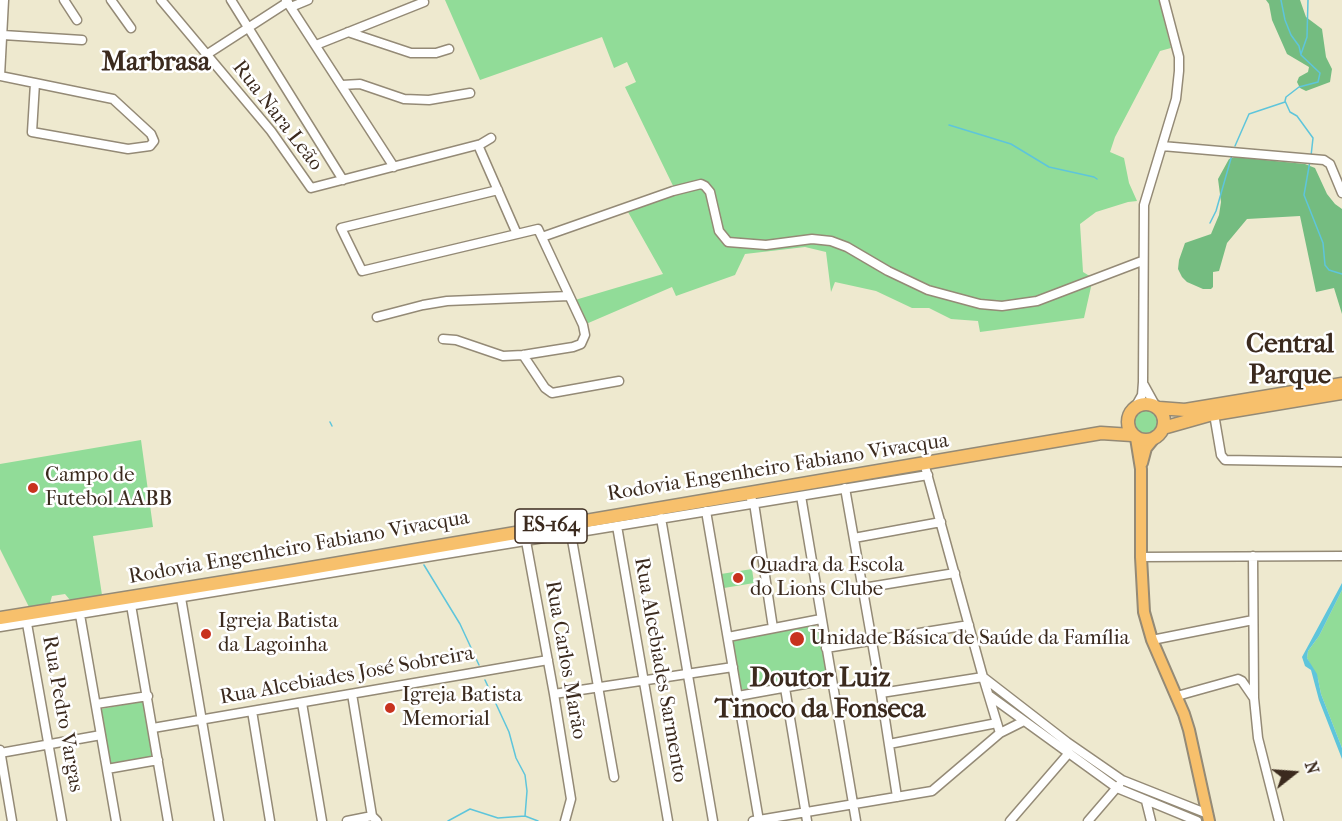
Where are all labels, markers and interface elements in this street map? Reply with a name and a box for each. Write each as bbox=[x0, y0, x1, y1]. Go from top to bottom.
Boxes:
district label: Marbrasa bbox=[101, 47, 211, 79]
street label: Rua Nara Leão bbox=[226, 56, 328, 176]
district label: Central Parque bbox=[1246, 329, 1334, 392]
street label: Rodovia Engenheiro Fabiano Vivacqua bbox=[605, 429, 951, 507]
place label: Campo de Futebol AABB bbox=[45, 463, 172, 513]
marker: Campo de Futebol AABB bbox=[26, 481, 40, 495]
street label: Rodovia Engenheiro Fabiano Vivacqua bbox=[127, 506, 471, 590]
road number: ES-164 bbox=[515, 509, 587, 543]
place label: Quadra da Escola do Lions Clube bbox=[750, 553, 904, 603]
street label: Rua Alcebiades Sarmento bbox=[628, 555, 692, 785]
marker: Quadra da Escola do Lions Clube bbox=[731, 571, 745, 585]
street label: Rua Carlos Marão bbox=[539, 579, 591, 741]
place label: Igreja Batista da Lagoinha bbox=[218, 609, 338, 659]
place label: Unidade Básica de Saúde da Família bbox=[810, 626, 1130, 652]
marker: Igreja Batista da Lagoinha bbox=[199, 627, 213, 641]
marker: Unidade Básica de Saúde da Família bbox=[788, 630, 806, 648]
street label: Rua Pedro Vargas bbox=[36, 634, 88, 794]
street label: Rua Alcebiades José Sobreira bbox=[218, 641, 476, 711]
district label: Doutor Luiz Tinoco da Fonseca bbox=[715, 663, 925, 726]
place label: Igreja Batista Memorial bbox=[402, 683, 522, 733]
marker: Igreja Batista Memorial bbox=[383, 701, 397, 715]
north arrow bbox=[1264, 743, 1324, 803]
text: N bbox=[1301, 759, 1323, 776]

